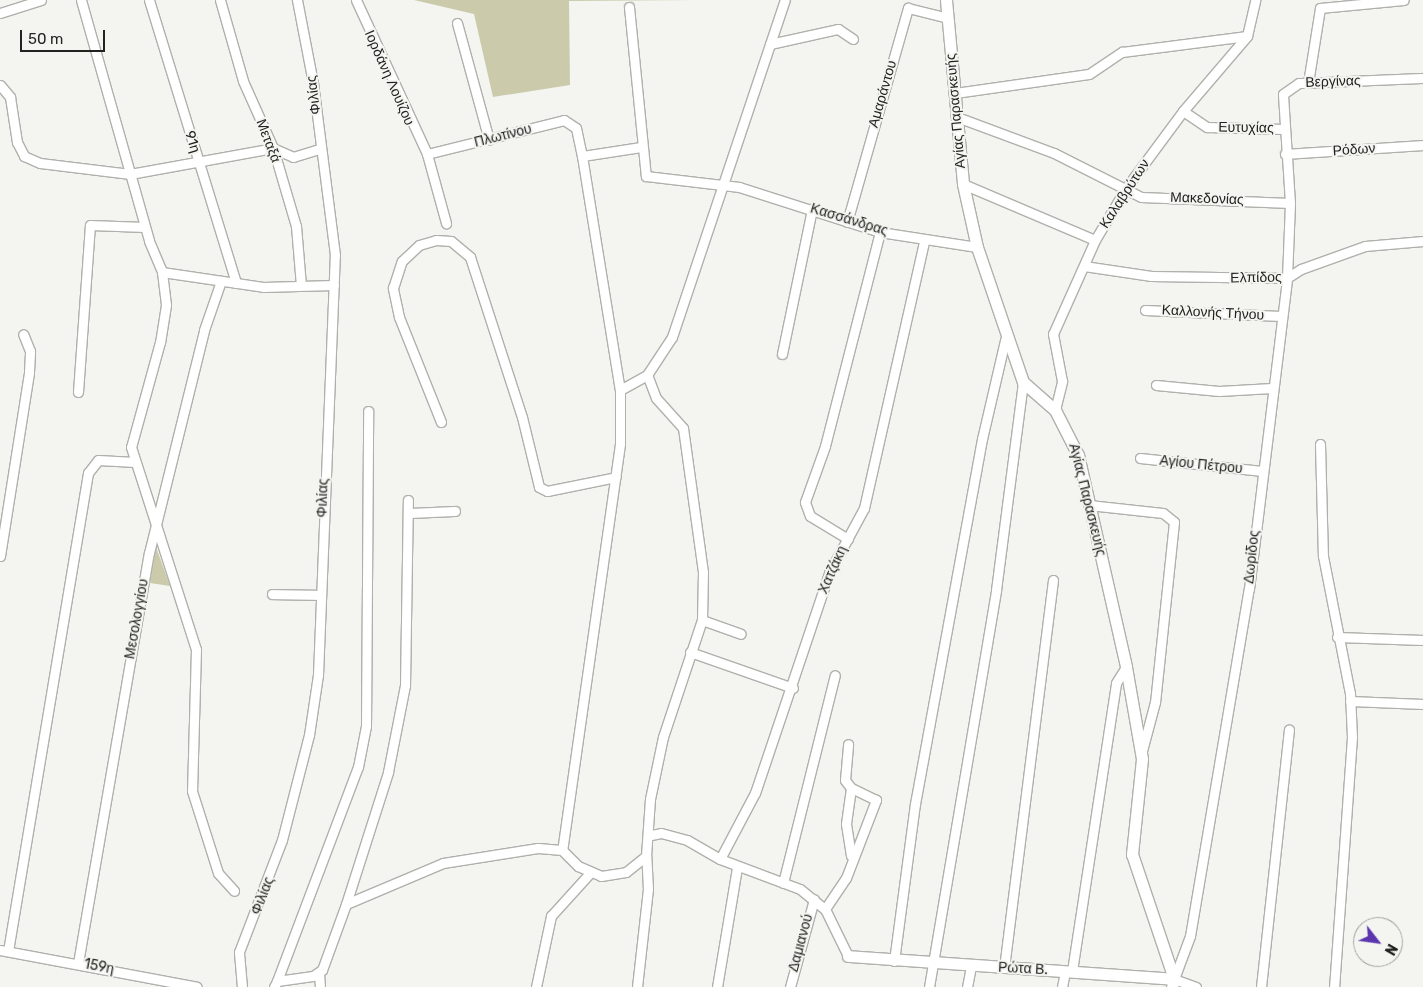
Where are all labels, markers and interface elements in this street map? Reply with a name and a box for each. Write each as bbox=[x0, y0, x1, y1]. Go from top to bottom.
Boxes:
scale bar bbox=[22, 20, 108, 52]
street label: Ιορδάνη Λουίζου bbox=[361, 28, 417, 128]
text: 50 m bbox=[28, 30, 63, 48]
street label: Αγίας Παρασκευής bbox=[943, 53, 969, 169]
street label: Αμαράντου bbox=[865, 58, 901, 130]
street label: Βεργίνας bbox=[1305, 73, 1361, 91]
street label: Φιλίας bbox=[303, 75, 325, 115]
street label: Μεταξά bbox=[252, 117, 284, 165]
street label: Ευτυχίας bbox=[1218, 119, 1274, 137]
street label: Πλωτίνου bbox=[472, 121, 534, 151]
street label: 91η bbox=[181, 129, 203, 155]
street label: Ρόδων bbox=[1332, 140, 1376, 160]
street label: Καλαβρύτων bbox=[1096, 156, 1154, 232]
street label: Μακεδονίας bbox=[1170, 189, 1244, 209]
street label: Κασσάνδρας bbox=[808, 200, 890, 240]
street label: Ελπίδος bbox=[1230, 269, 1282, 287]
street label: Καλλονής Τήνου bbox=[1161, 302, 1265, 324]
street label: Αγίας Παρασκευής bbox=[1065, 442, 1109, 558]
street label: Αγίου Πέτρου bbox=[1159, 452, 1243, 478]
street label: Φιλίας bbox=[314, 478, 332, 518]
street label: Δωρίδος bbox=[1241, 529, 1263, 585]
street label: Χατζάκη bbox=[815, 543, 851, 597]
street label: Μεσολογγίου bbox=[122, 578, 152, 660]
street label: Φιλίας bbox=[248, 875, 278, 917]
street label: Δαμιανού bbox=[785, 912, 817, 974]
north arrow bbox=[1353, 917, 1403, 967]
text: N bbox=[1381, 941, 1400, 958]
street label: 159η bbox=[82, 956, 116, 978]
street label: Ρώτα Β. bbox=[998, 959, 1048, 979]

